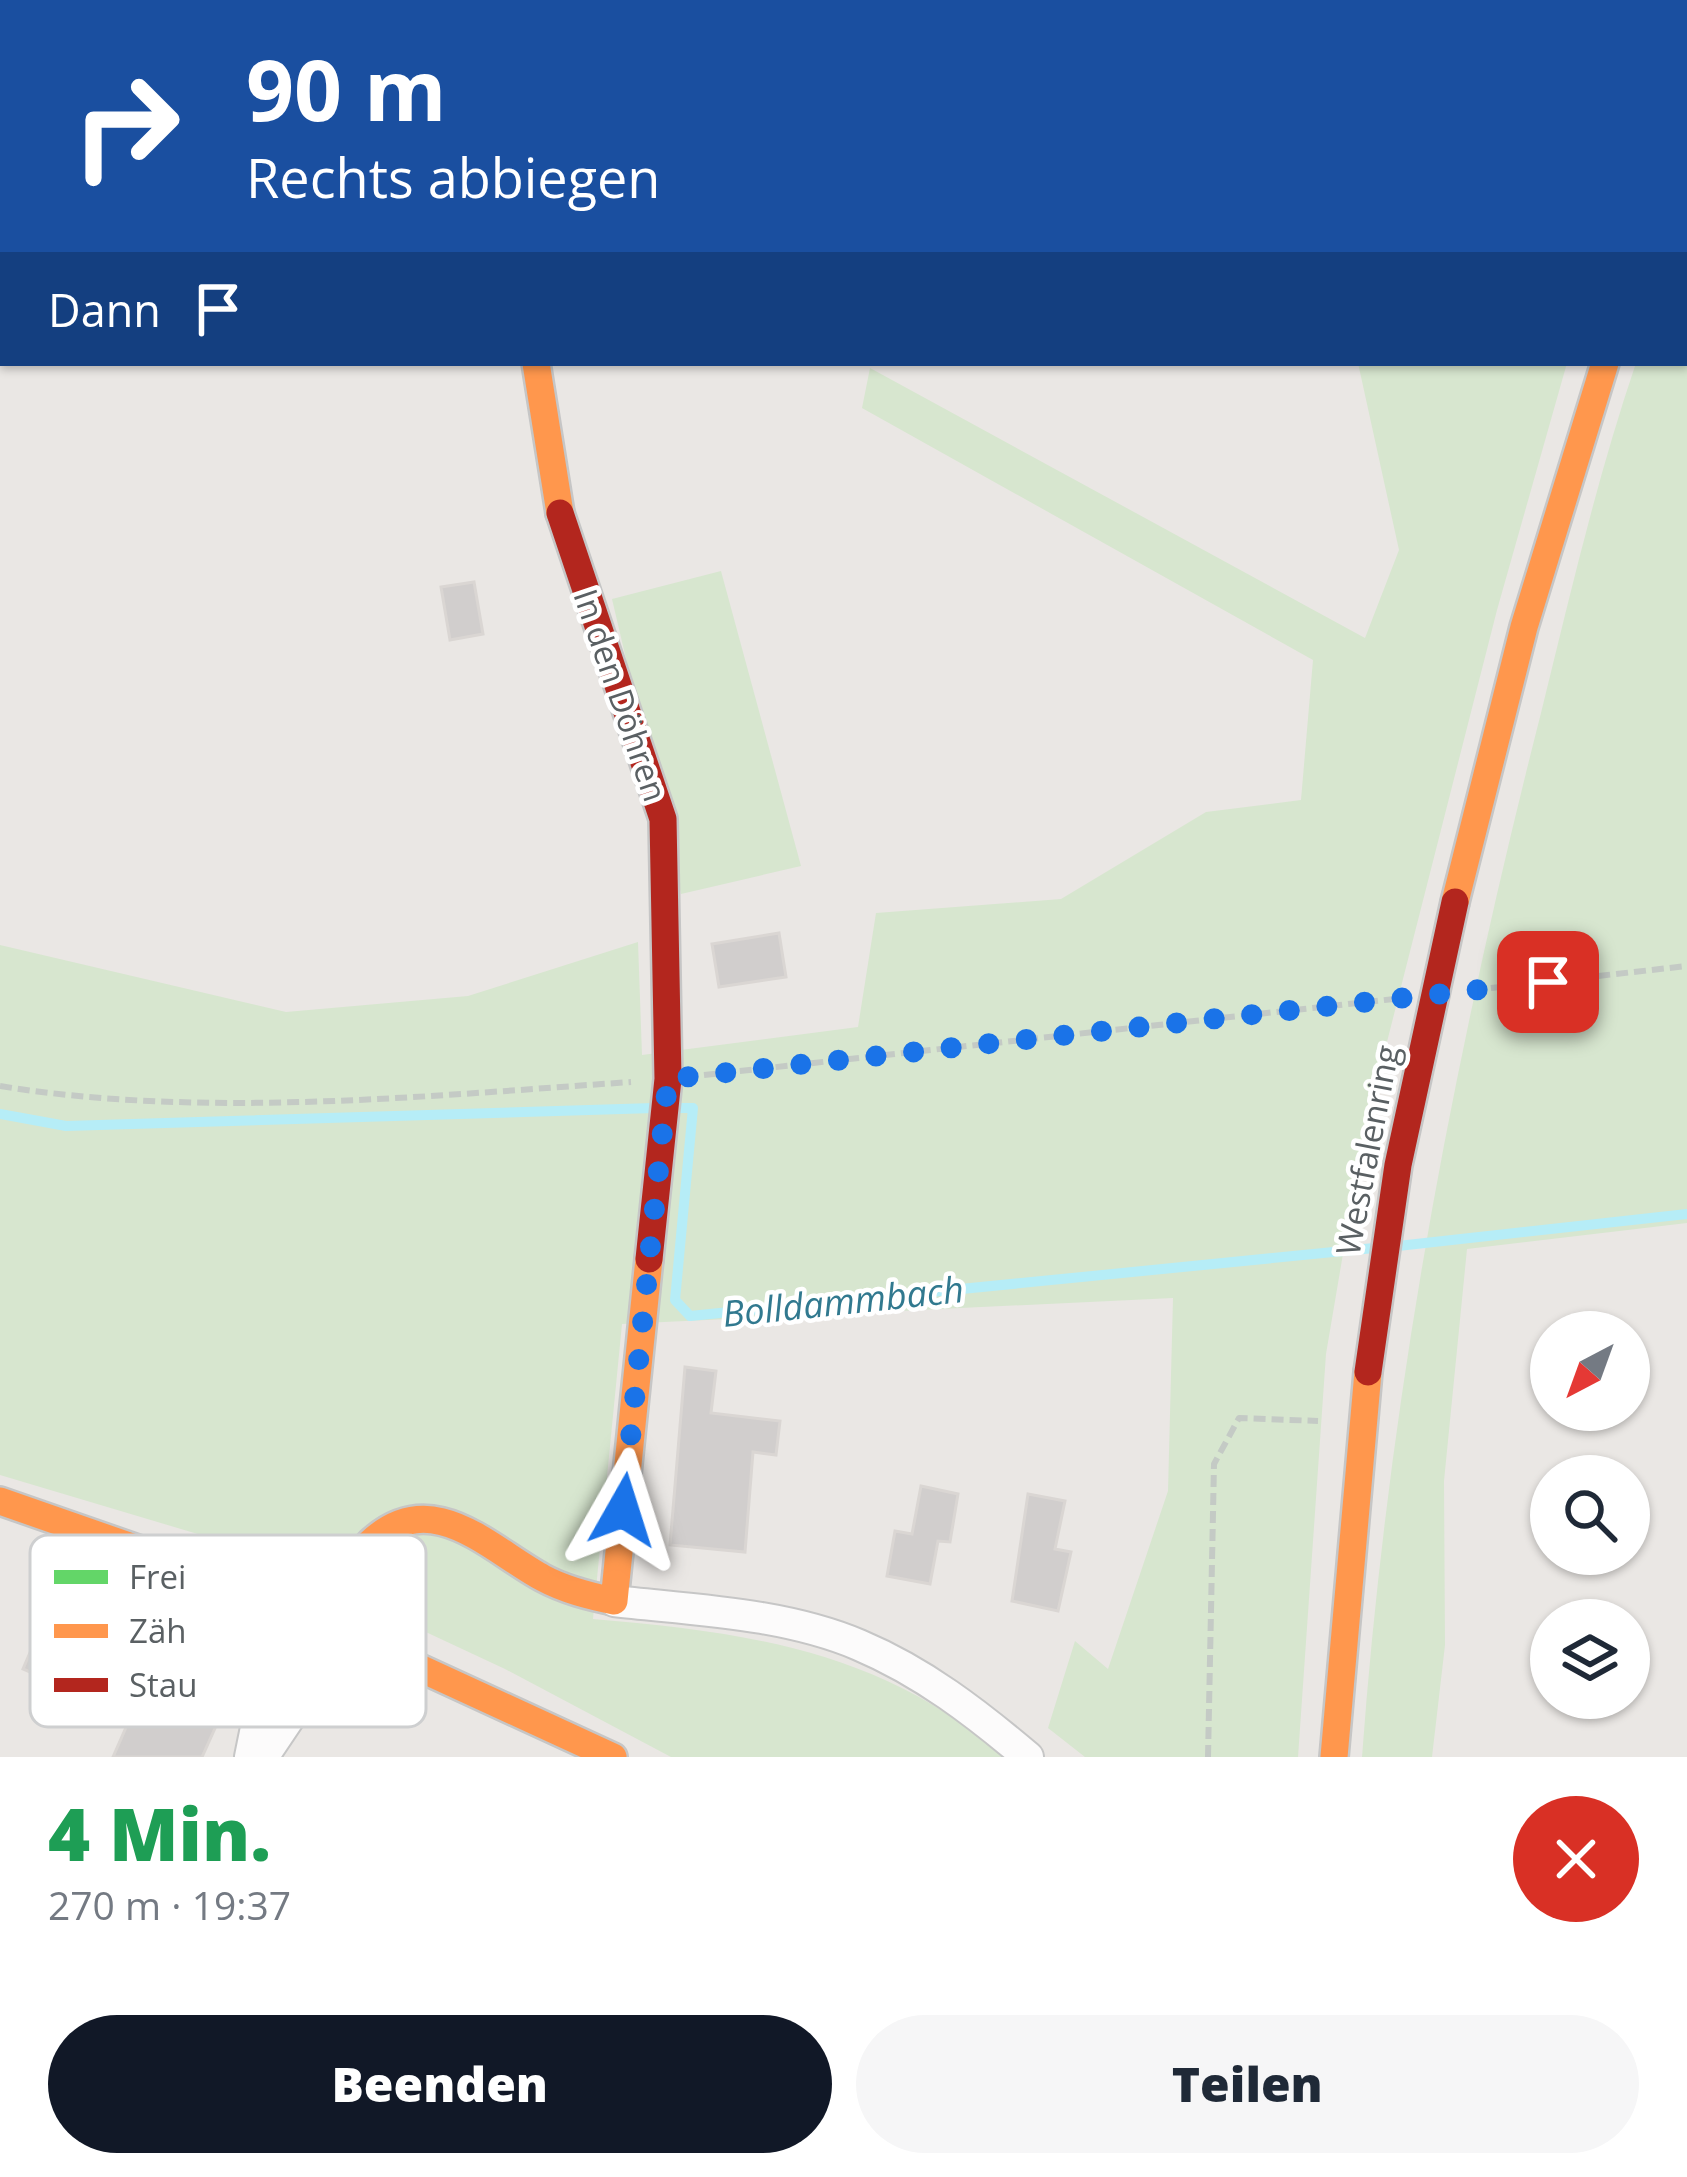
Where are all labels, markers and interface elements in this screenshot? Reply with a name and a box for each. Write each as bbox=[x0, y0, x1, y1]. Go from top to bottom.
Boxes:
text: 90 m bbox=[246, 31, 446, 146]
icon: right bbox=[48, 48, 204, 204]
text: Rechts abbiegen bbox=[246, 140, 660, 214]
icon: arrive bbox=[185, 276, 251, 342]
text: Dann bbox=[48, 279, 161, 340]
street label: In den Döhren bbox=[564, 583, 678, 807]
pin bbox=[1497, 931, 1599, 1033]
icon: arrive bbox=[1515, 949, 1581, 1015]
street label: Westfalenring bbox=[1325, 1041, 1409, 1259]
water label: Bolldammbach bbox=[720, 1264, 966, 1338]
north arrow bbox=[1530, 1311, 1650, 1431]
map controls bbox=[1530, 1311, 1650, 1719]
position arrow bbox=[560, 1447, 686, 1573]
button: search bbox=[1530, 1455, 1650, 1575]
legend bbox=[30, 1535, 426, 1727]
text: Frei bbox=[129, 1554, 186, 1599]
button: layers bbox=[1530, 1599, 1650, 1719]
text: Zäh bbox=[129, 1608, 186, 1653]
text: Stau bbox=[129, 1662, 197, 1707]
text: 4 Min. bbox=[48, 1784, 271, 1882]
button: close bbox=[1513, 1796, 1639, 1922]
text: 270 m · 19:37 bbox=[48, 1878, 291, 1931]
button: Beenden bbox=[48, 2015, 832, 2153]
button: Teilen bbox=[856, 2015, 1639, 2153]

